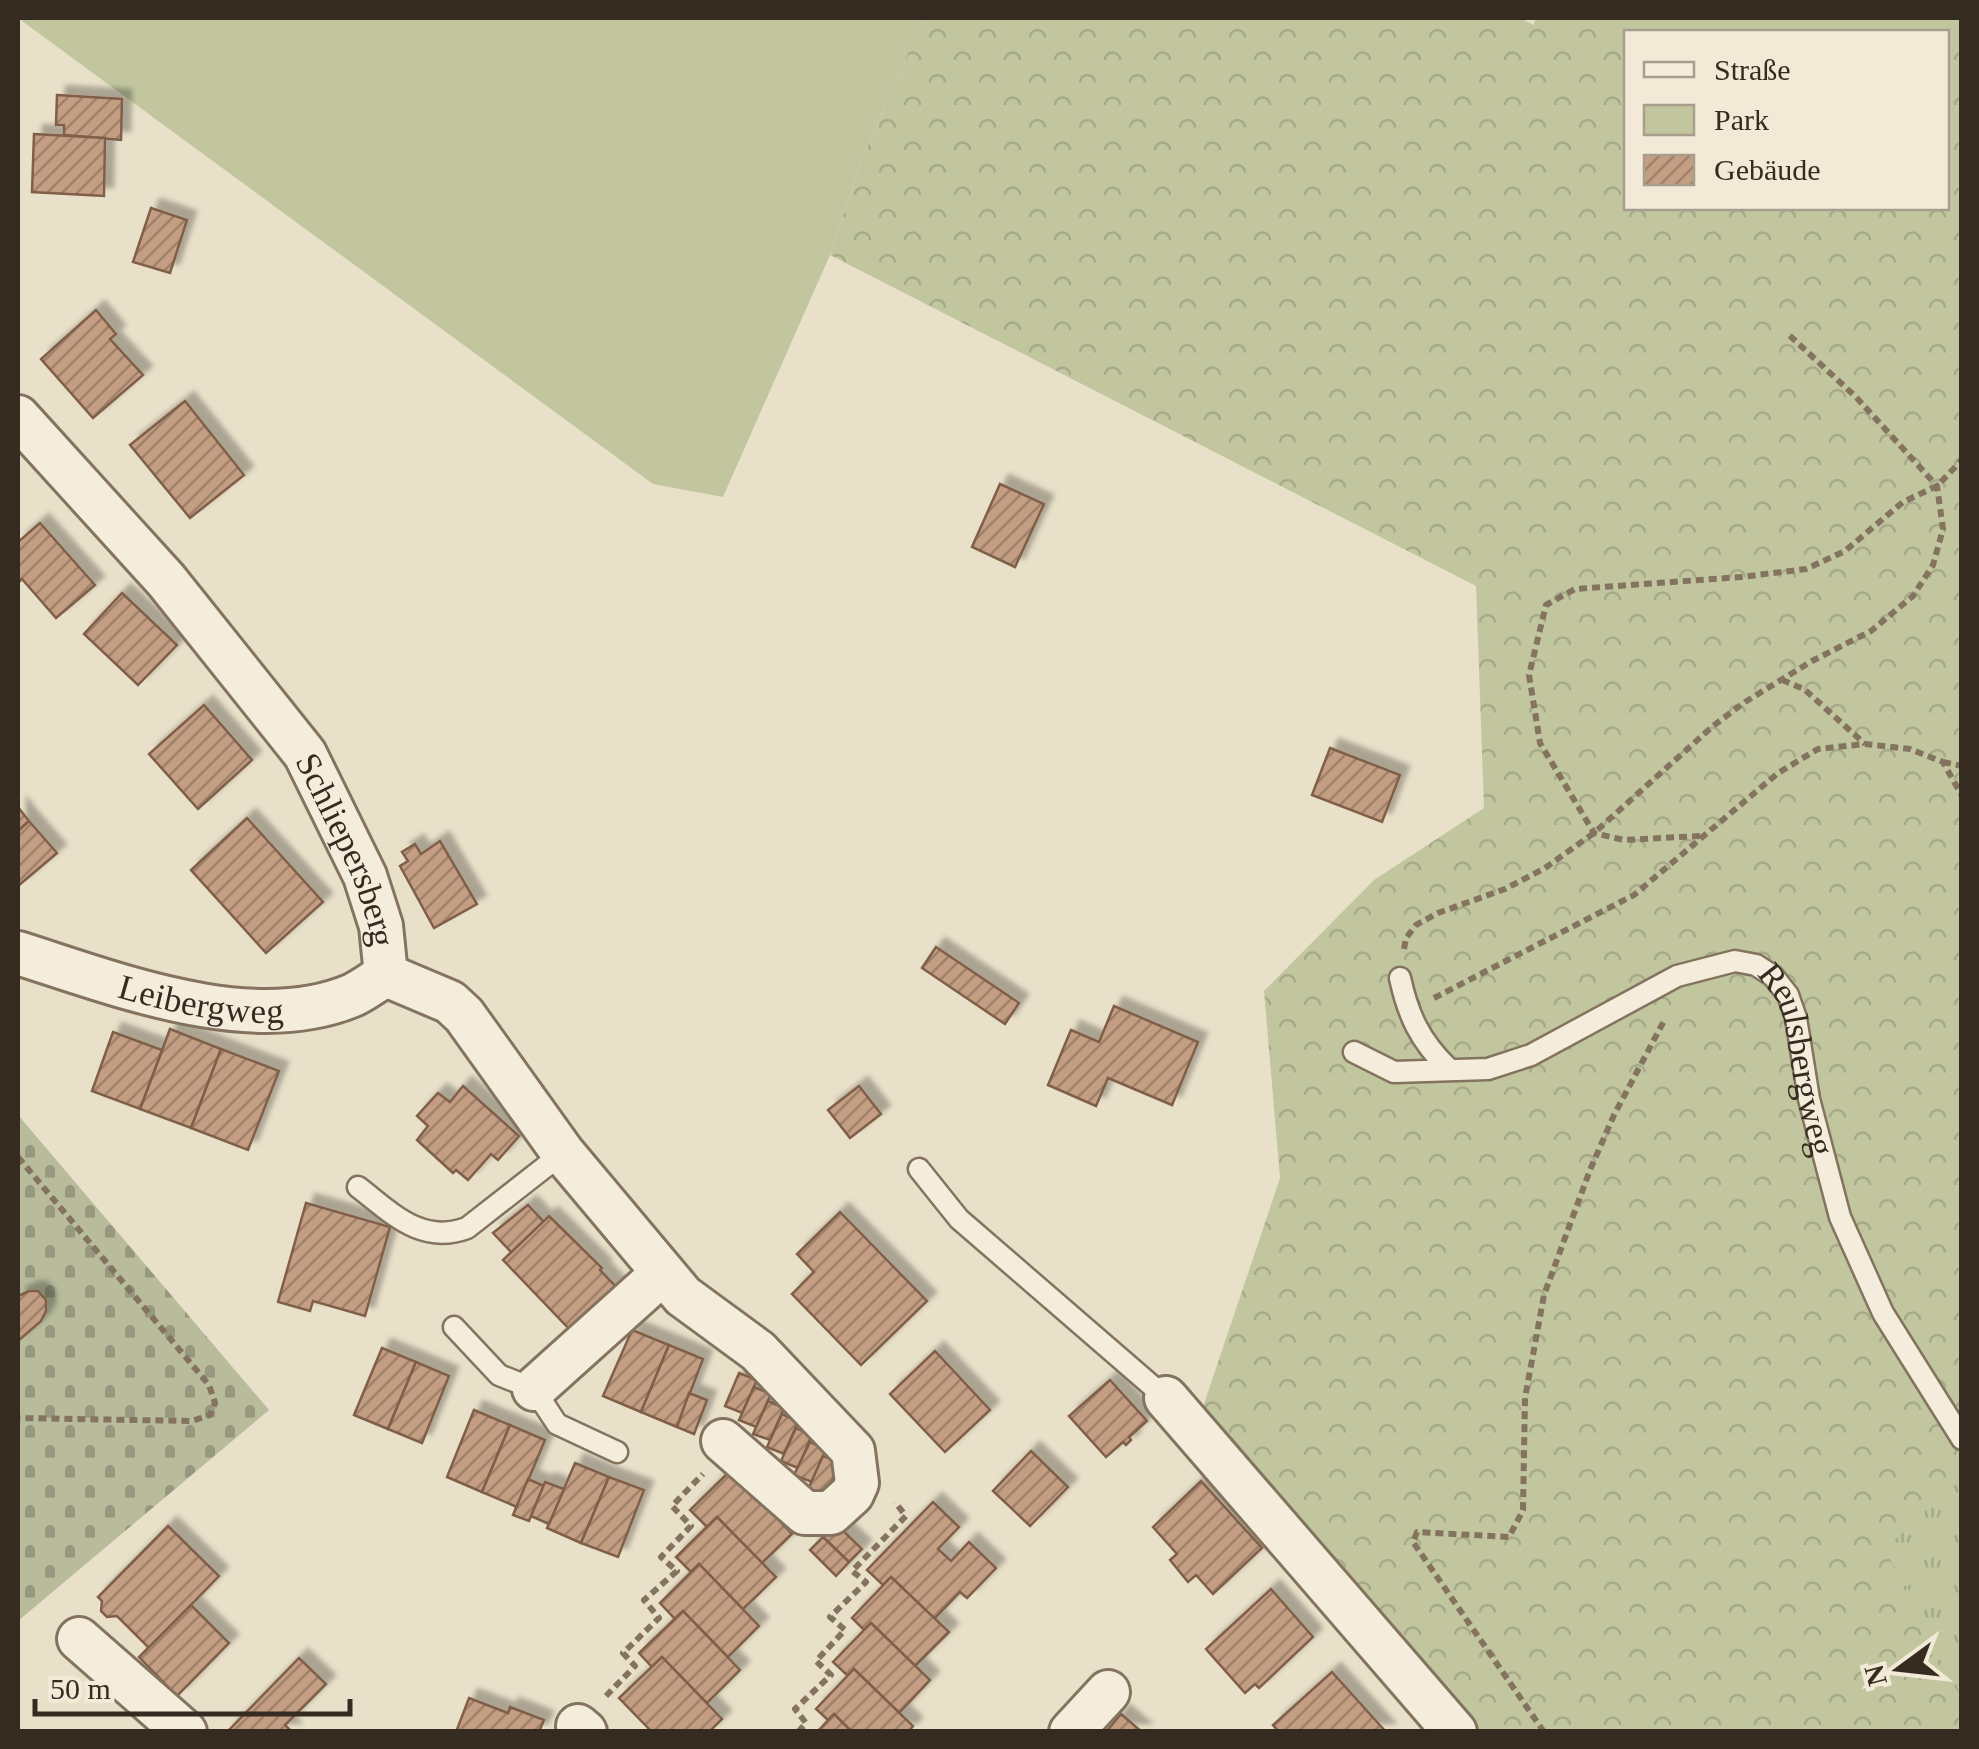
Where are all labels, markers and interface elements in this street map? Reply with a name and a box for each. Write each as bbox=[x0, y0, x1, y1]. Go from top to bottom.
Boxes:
legend bbox=[1624, 30, 1949, 210]
text: Straße bbox=[1714, 53, 1791, 86]
text: Park bbox=[1714, 103, 1769, 136]
text: Gebäude bbox=[1714, 153, 1821, 186]
street label: Schliepersberg bbox=[288, 747, 402, 948]
street label: Reulsbergweg bbox=[1750, 955, 1842, 1160]
street label: Leibergweg bbox=[114, 967, 284, 1031]
north arrow bbox=[1849, 1619, 1949, 1719]
scale bar bbox=[35, 1654, 350, 1716]
text: N bbox=[1858, 1662, 1893, 1689]
text: 50 m bbox=[50, 1672, 111, 1705]

